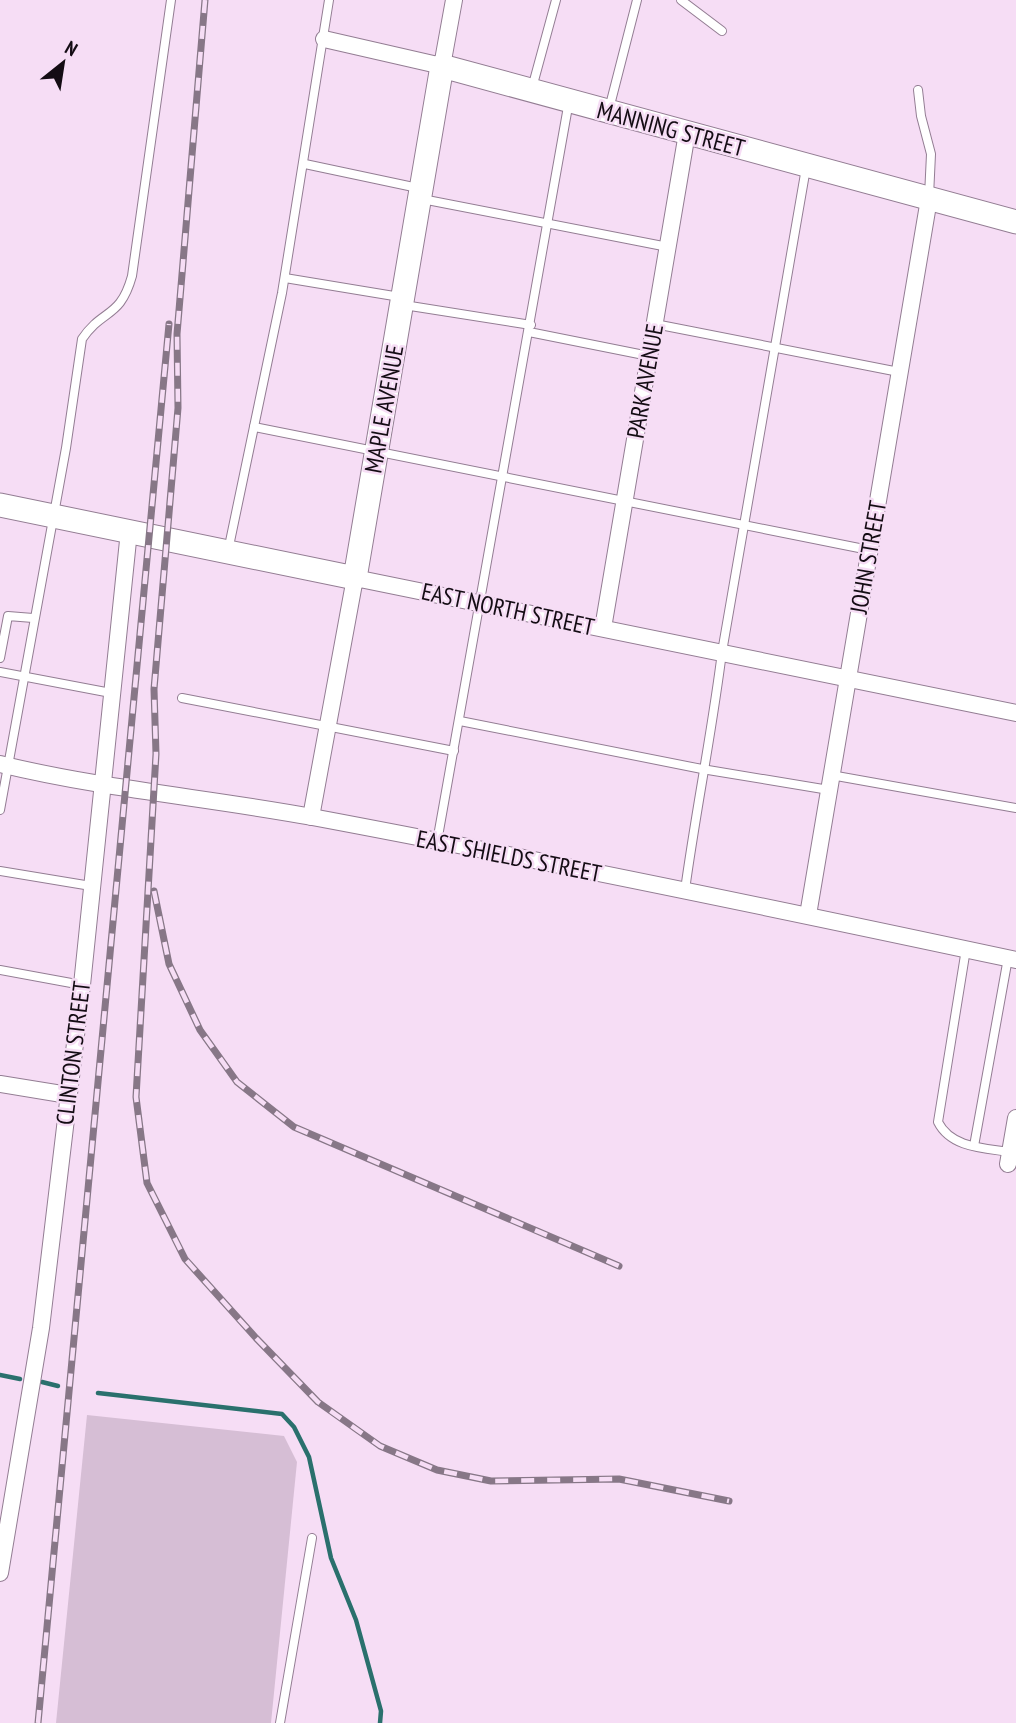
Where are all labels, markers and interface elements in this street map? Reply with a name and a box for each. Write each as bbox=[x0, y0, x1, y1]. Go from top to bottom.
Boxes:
north arrow bbox=[28, 28, 98, 98]
text: N bbox=[61, 35, 82, 61]
street label: MANNING STREET bbox=[594, 94, 749, 164]
street label: PARK AVENUE bbox=[620, 321, 670, 441]
street label: MAPLE AVENUE bbox=[357, 342, 411, 476]
street label: JOHN STREET bbox=[843, 498, 893, 617]
street label: EAST NORTH STREET bbox=[419, 576, 598, 643]
street label: EAST SHIELDS STREET bbox=[414, 823, 604, 889]
street label: CLINTON STREET bbox=[49, 979, 97, 1127]

